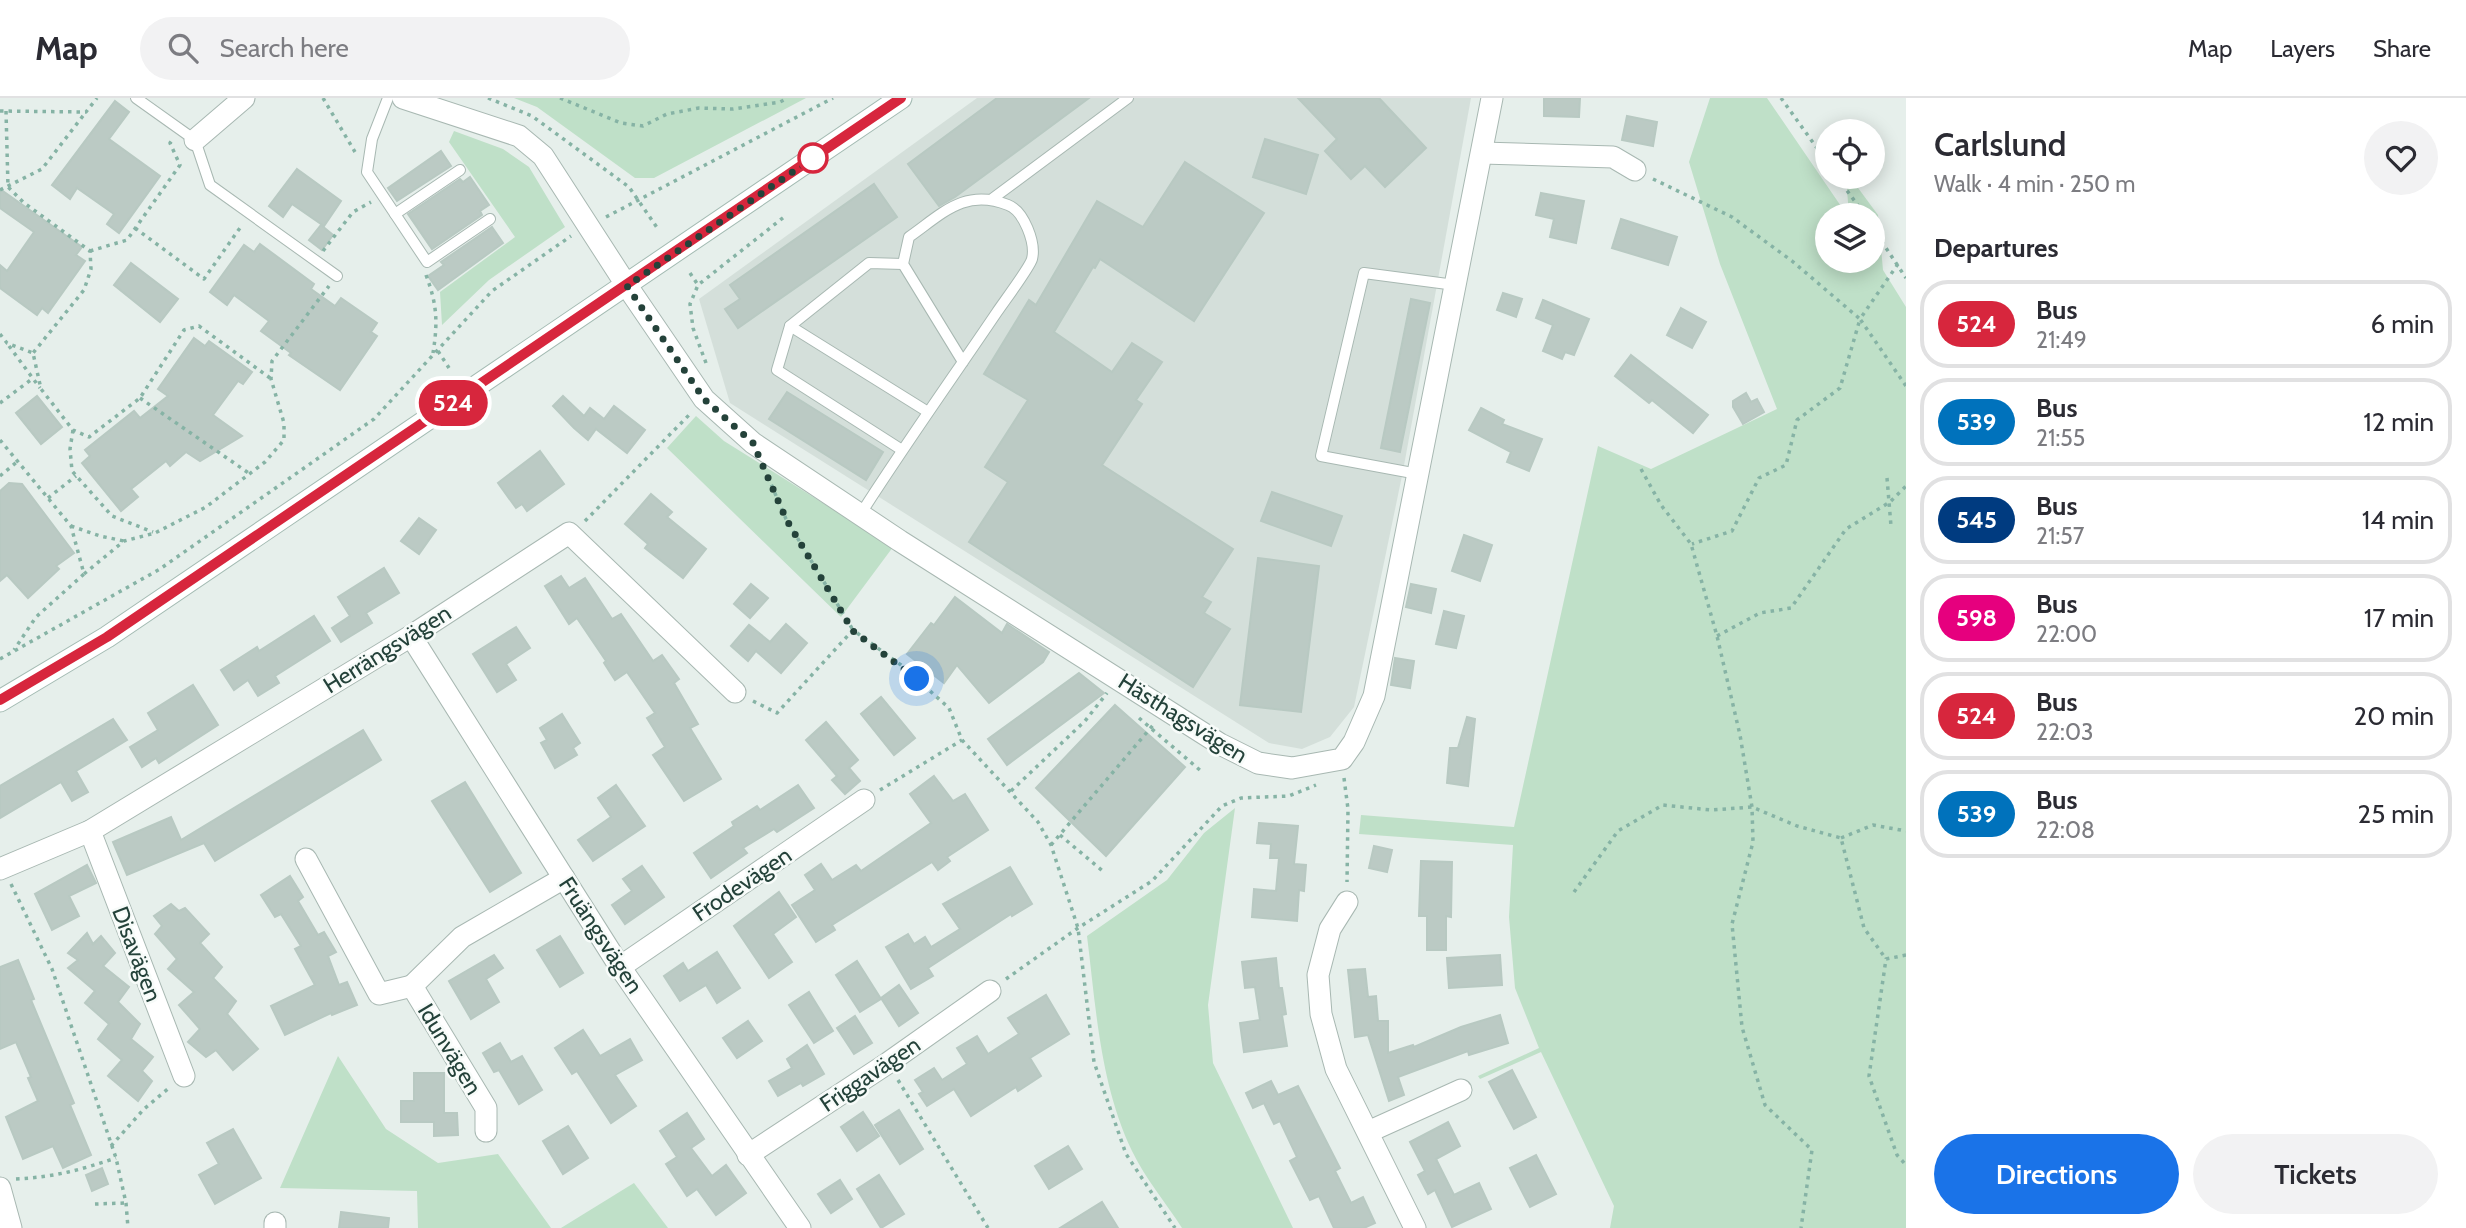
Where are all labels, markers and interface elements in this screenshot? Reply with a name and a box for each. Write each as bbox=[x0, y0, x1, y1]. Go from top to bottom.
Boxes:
search box bbox=[140, 17, 630, 80]
text: Map bbox=[35, 28, 98, 68]
icon: search bbox=[164, 29, 202, 67]
text: Search here bbox=[220, 32, 349, 64]
text: Map bbox=[2188, 34, 2232, 63]
text: Layers bbox=[2270, 34, 2335, 63]
text: Share bbox=[2373, 34, 2431, 63]
map controls bbox=[1815, 119, 1885, 273]
button: locate bbox=[1815, 119, 1885, 189]
button: heart bbox=[2364, 121, 2438, 195]
text: Carlslund bbox=[1934, 124, 2066, 164]
unlabelled marker bbox=[798, 143, 828, 173]
text: Walk · 4 min · 250 m bbox=[1934, 170, 2136, 198]
button: layers bbox=[1815, 203, 1885, 273]
text: Departures bbox=[1934, 232, 2058, 264]
text: Bus bbox=[2036, 294, 2077, 326]
text: 6 min bbox=[2371, 308, 2434, 340]
text: 524 bbox=[1956, 309, 1997, 338]
text: 21:49 bbox=[2036, 326, 2087, 354]
line badge: 524 bbox=[413, 380, 493, 426]
text: 524 bbox=[433, 388, 473, 417]
text: Bus bbox=[2036, 392, 2077, 424]
text: 12 min bbox=[2363, 406, 2434, 438]
text: 539 bbox=[1957, 407, 1996, 436]
text: 21:55 bbox=[2036, 424, 2085, 452]
text: Bus bbox=[2036, 490, 2077, 522]
text: 14 min bbox=[2362, 504, 2434, 536]
text: 545 bbox=[1956, 505, 1997, 534]
text: 21:57 bbox=[2036, 522, 2084, 550]
text: Bus bbox=[2036, 588, 2077, 620]
street label: Herrängsvägen bbox=[318, 599, 456, 699]
text: 17 min bbox=[2364, 602, 2434, 634]
text: 598 bbox=[1956, 603, 1997, 632]
text: 22:00 bbox=[2036, 620, 2097, 648]
your location bbox=[899, 661, 934, 696]
street label: Hästhagsvägen bbox=[1113, 667, 1253, 769]
text: Bus bbox=[2036, 686, 2077, 718]
text: 20 min bbox=[2354, 700, 2434, 732]
text: 524 bbox=[1956, 701, 1997, 730]
text: 22:03 bbox=[2036, 718, 2093, 746]
text: Bus bbox=[2036, 784, 2077, 816]
text: 25 min bbox=[2358, 798, 2434, 830]
text: 539 bbox=[1957, 799, 1996, 828]
text: 22:08 bbox=[2036, 816, 2095, 844]
street label: Frodevägen bbox=[687, 841, 797, 927]
street label: Fruängsvägen bbox=[553, 871, 649, 999]
street label: Disavägen bbox=[106, 902, 168, 1006]
street label: Idunvägen bbox=[412, 998, 488, 1100]
street label: Friggavägen bbox=[815, 1030, 925, 1118]
button: Directions bbox=[1934, 1134, 2179, 1214]
button: Tickets bbox=[2193, 1134, 2438, 1214]

